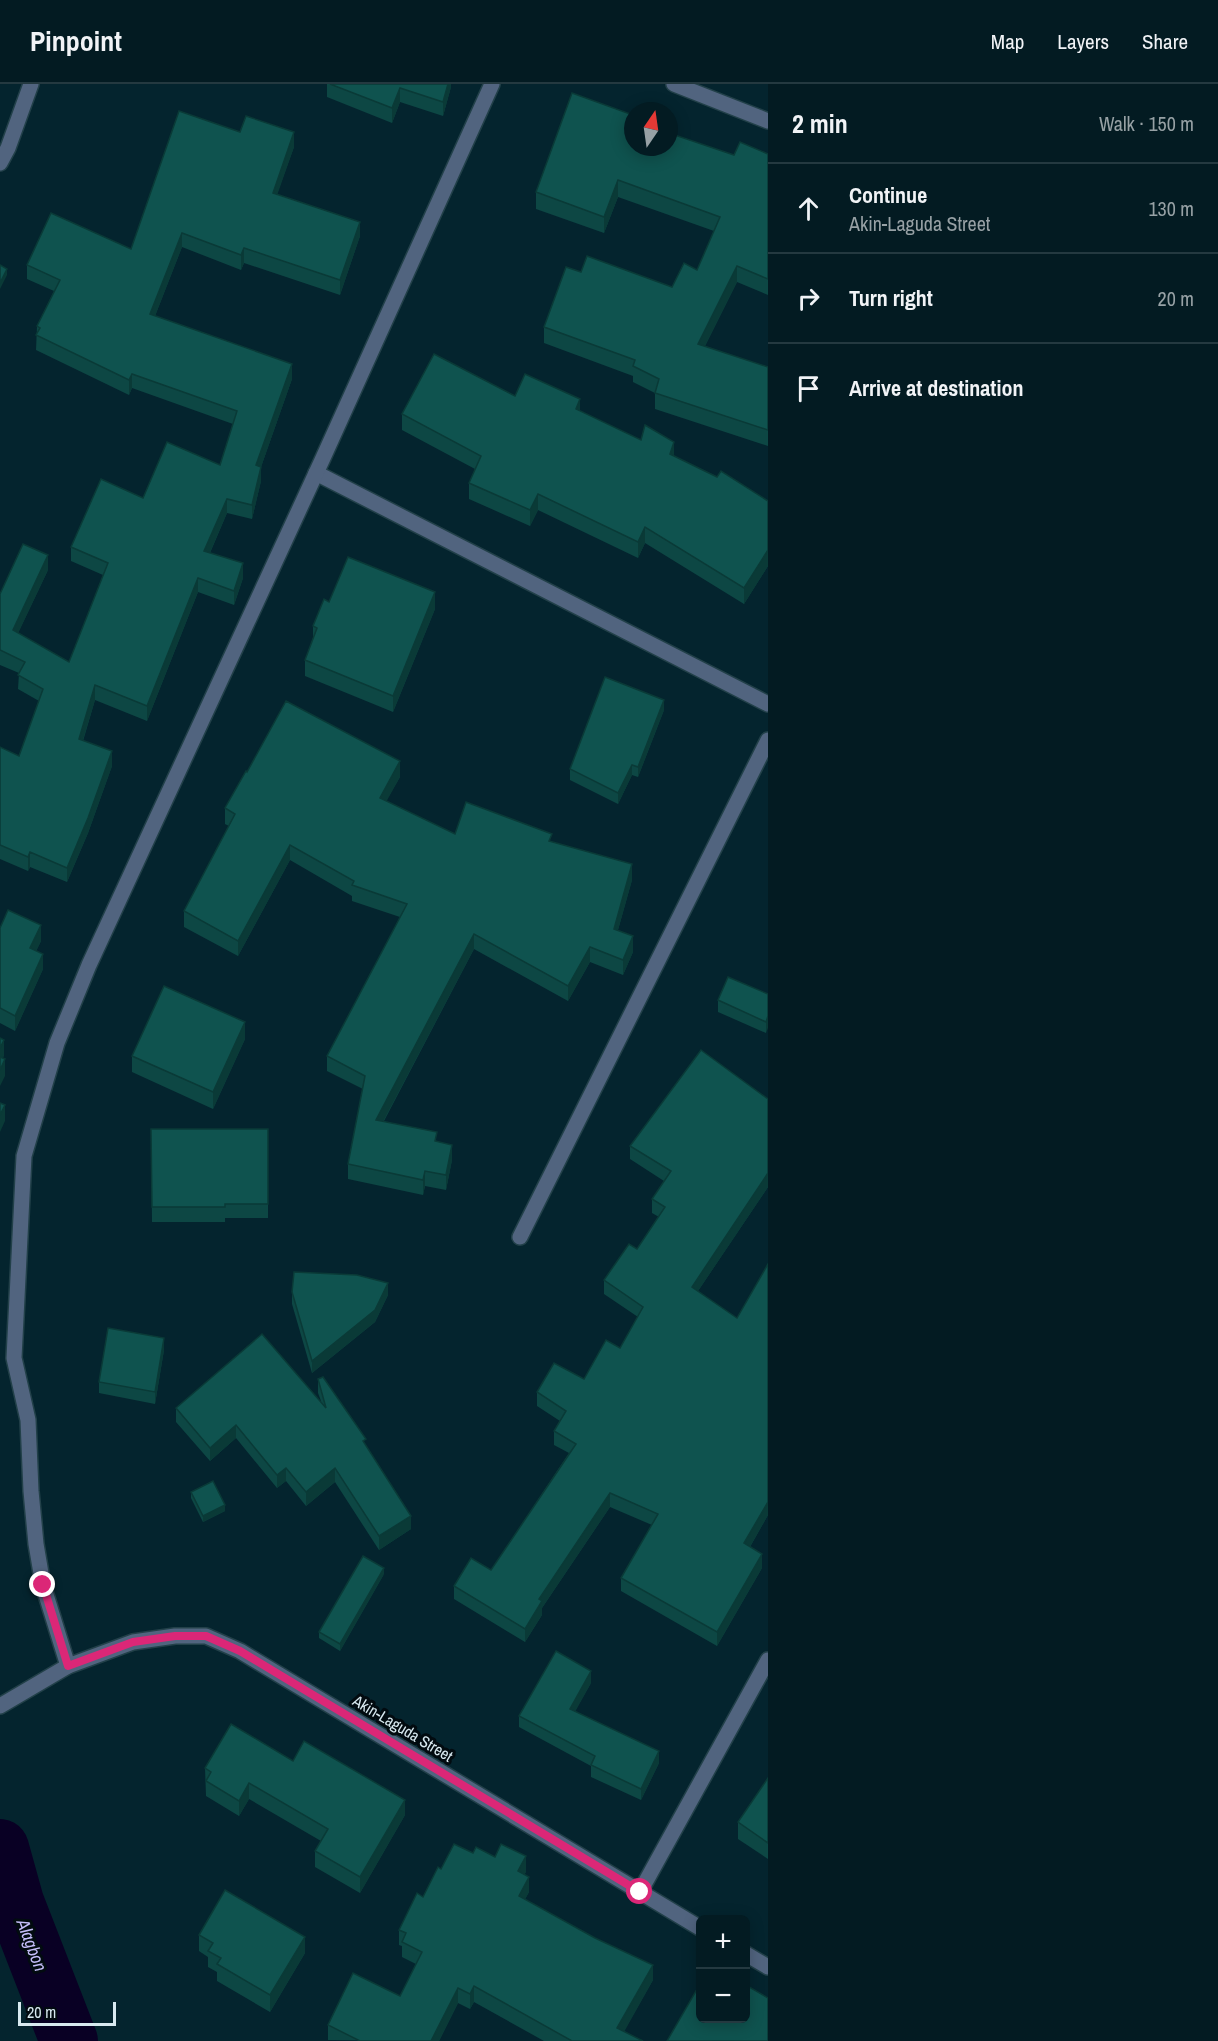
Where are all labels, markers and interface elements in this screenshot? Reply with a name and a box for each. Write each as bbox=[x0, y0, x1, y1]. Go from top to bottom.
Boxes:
text: Pinpoint bbox=[30, 22, 122, 60]
text: Map bbox=[991, 27, 1024, 56]
text: Layers bbox=[1057, 27, 1109, 56]
text: Share bbox=[1142, 27, 1188, 56]
north arrow bbox=[624, 102, 678, 156]
text: 2 min bbox=[792, 106, 848, 141]
text: Walk · 150 m bbox=[1099, 110, 1194, 137]
text: Continue bbox=[849, 180, 927, 210]
icon: ahead bbox=[792, 192, 825, 225]
text: 130 m bbox=[1148, 195, 1194, 222]
text: Akin-Laguda Street bbox=[849, 210, 990, 237]
icon: right bbox=[792, 282, 825, 315]
text: Turn right bbox=[849, 283, 933, 313]
text: 20 m bbox=[1158, 285, 1194, 312]
icon: arrive bbox=[792, 372, 825, 405]
text: Arrive at destination bbox=[849, 373, 1023, 403]
route end bbox=[29, 1571, 55, 1597]
street label: Akin-Laguda Street bbox=[348, 1689, 457, 1767]
route start bbox=[626, 1878, 652, 1904]
water label: Alagbon bbox=[10, 1914, 53, 1975]
map controls bbox=[696, 1915, 750, 2023]
button: + bbox=[696, 1915, 750, 1969]
button: − bbox=[696, 1969, 750, 2023]
scale bar bbox=[18, 1999, 116, 2026]
text: 20 m bbox=[27, 2001, 56, 2023]

